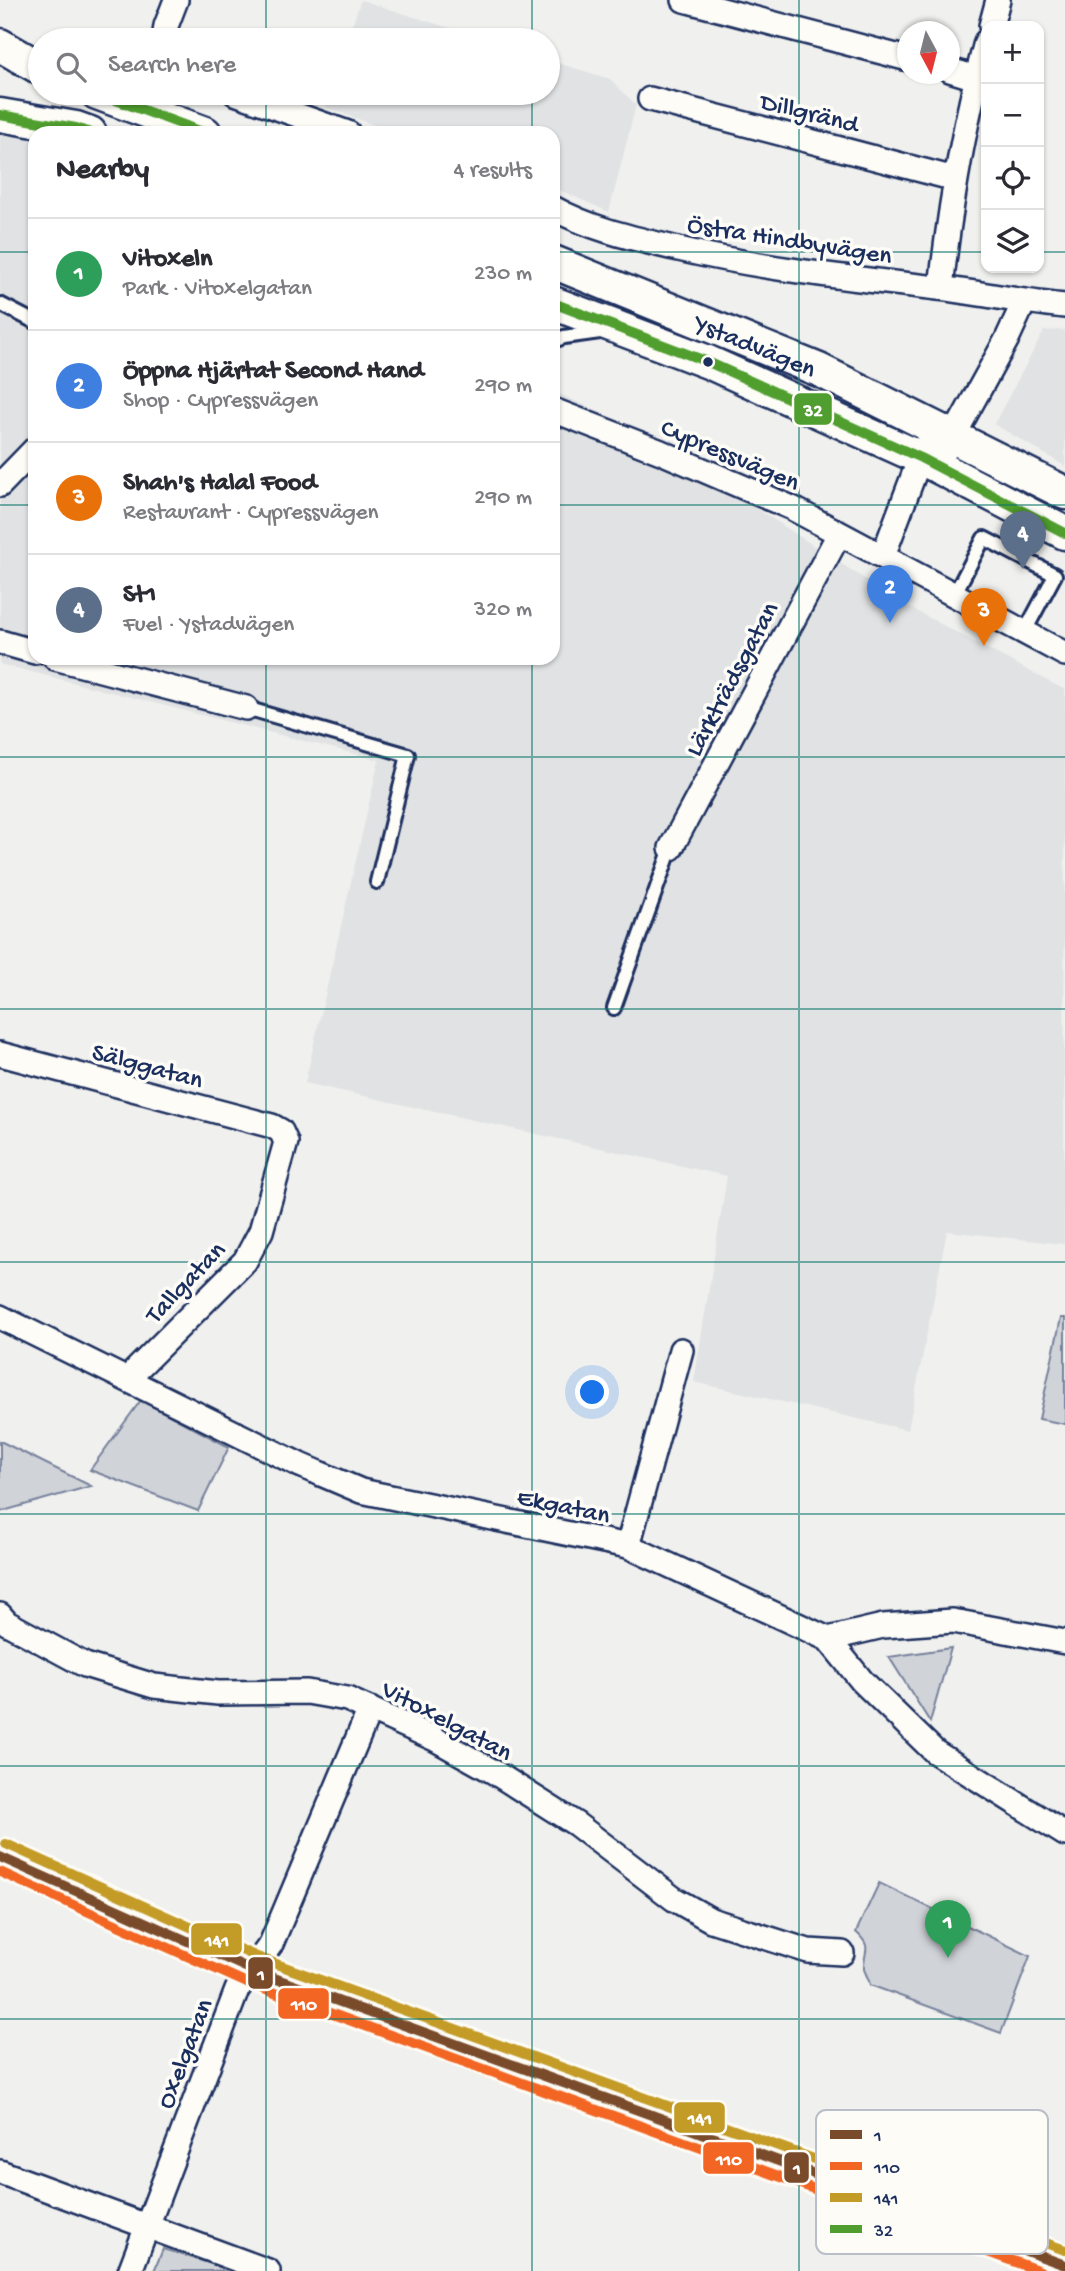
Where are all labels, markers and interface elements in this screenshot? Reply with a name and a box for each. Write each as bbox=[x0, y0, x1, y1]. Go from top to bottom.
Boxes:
north arrow bbox=[897, 21, 960, 84]
map controls bbox=[981, 21, 1044, 273]
button: + bbox=[981, 21, 1044, 84]
search box bbox=[28, 28, 560, 105]
icon: search bbox=[52, 48, 90, 86]
text: Search here bbox=[108, 51, 236, 82]
button: − bbox=[981, 84, 1044, 147]
street label: Dillgränd bbox=[755, 88, 863, 143]
button: locate bbox=[981, 147, 1044, 210]
text: Nearby bbox=[56, 154, 149, 189]
text: 4 results bbox=[453, 158, 532, 185]
button: layers bbox=[981, 210, 1044, 273]
street label: Östra Hindbyvägen bbox=[685, 211, 894, 274]
text: Vitoxeln bbox=[123, 245, 212, 276]
text: 1 bbox=[74, 261, 84, 288]
text: 230 m bbox=[474, 261, 532, 288]
text: Park · Vitoxelgatan bbox=[123, 276, 312, 303]
street label: Ystadvägen bbox=[687, 309, 820, 387]
unlabelled marker bbox=[701, 355, 715, 369]
text: Öppna Hjärtat Second Hand bbox=[123, 357, 423, 388]
text: 2 bbox=[73, 373, 85, 400]
text: 290 m bbox=[474, 373, 532, 400]
text: Shop · Cypressvägen bbox=[123, 388, 318, 415]
line badge: 32 bbox=[793, 392, 833, 426]
text: 32 bbox=[802, 401, 823, 424]
street label: Cypressvägen bbox=[655, 414, 804, 501]
text: Shah's Halal Food bbox=[123, 469, 317, 500]
text: 3 bbox=[73, 485, 85, 512]
text: 290 m bbox=[474, 485, 532, 512]
text: Restaurant · Cypressvägen bbox=[123, 500, 379, 527]
pin: 4 bbox=[1000, 511, 1046, 569]
pin: 2 bbox=[867, 565, 913, 623]
text: St1 bbox=[123, 581, 156, 612]
pin: 3 bbox=[961, 588, 1007, 646]
text: 4 bbox=[74, 597, 84, 624]
text: 320 m bbox=[474, 597, 532, 624]
street label: Lärkträdsgatan bbox=[680, 597, 788, 763]
text: Fuel · Ystadvägen bbox=[123, 612, 294, 639]
street label: Sälggatan bbox=[88, 1039, 206, 1098]
street label: Tallgatan bbox=[139, 1236, 234, 1333]
your location bbox=[575, 1375, 609, 1409]
street label: Ekgatan bbox=[514, 1483, 613, 1534]
street label: Vitoxelgatan bbox=[374, 1675, 517, 1771]
pin: 1 bbox=[925, 1900, 971, 1958]
line badge: 141 bbox=[190, 1922, 243, 1956]
text: 141 bbox=[204, 1931, 229, 1954]
line badge: 1 bbox=[247, 1956, 274, 1990]
text: 1 bbox=[256, 1965, 265, 1988]
line badge: 110 bbox=[277, 1987, 330, 2020]
street label: Oxelgatan bbox=[152, 1995, 223, 2114]
text: 110 bbox=[290, 1995, 317, 2018]
line badge: 141 bbox=[673, 2101, 726, 2134]
text: 141 bbox=[687, 2109, 712, 2132]
legend bbox=[816, 2110, 1048, 2254]
text: 1 bbox=[873, 2126, 882, 2149]
line badge: 110 bbox=[702, 2141, 755, 2175]
text: 110 bbox=[715, 2150, 742, 2173]
line badge: 1 bbox=[783, 2151, 810, 2184]
text: 110 bbox=[873, 2158, 900, 2181]
text: 1 bbox=[792, 2159, 801, 2182]
text: 141 bbox=[873, 2189, 898, 2212]
text: 32 bbox=[873, 2221, 893, 2244]

